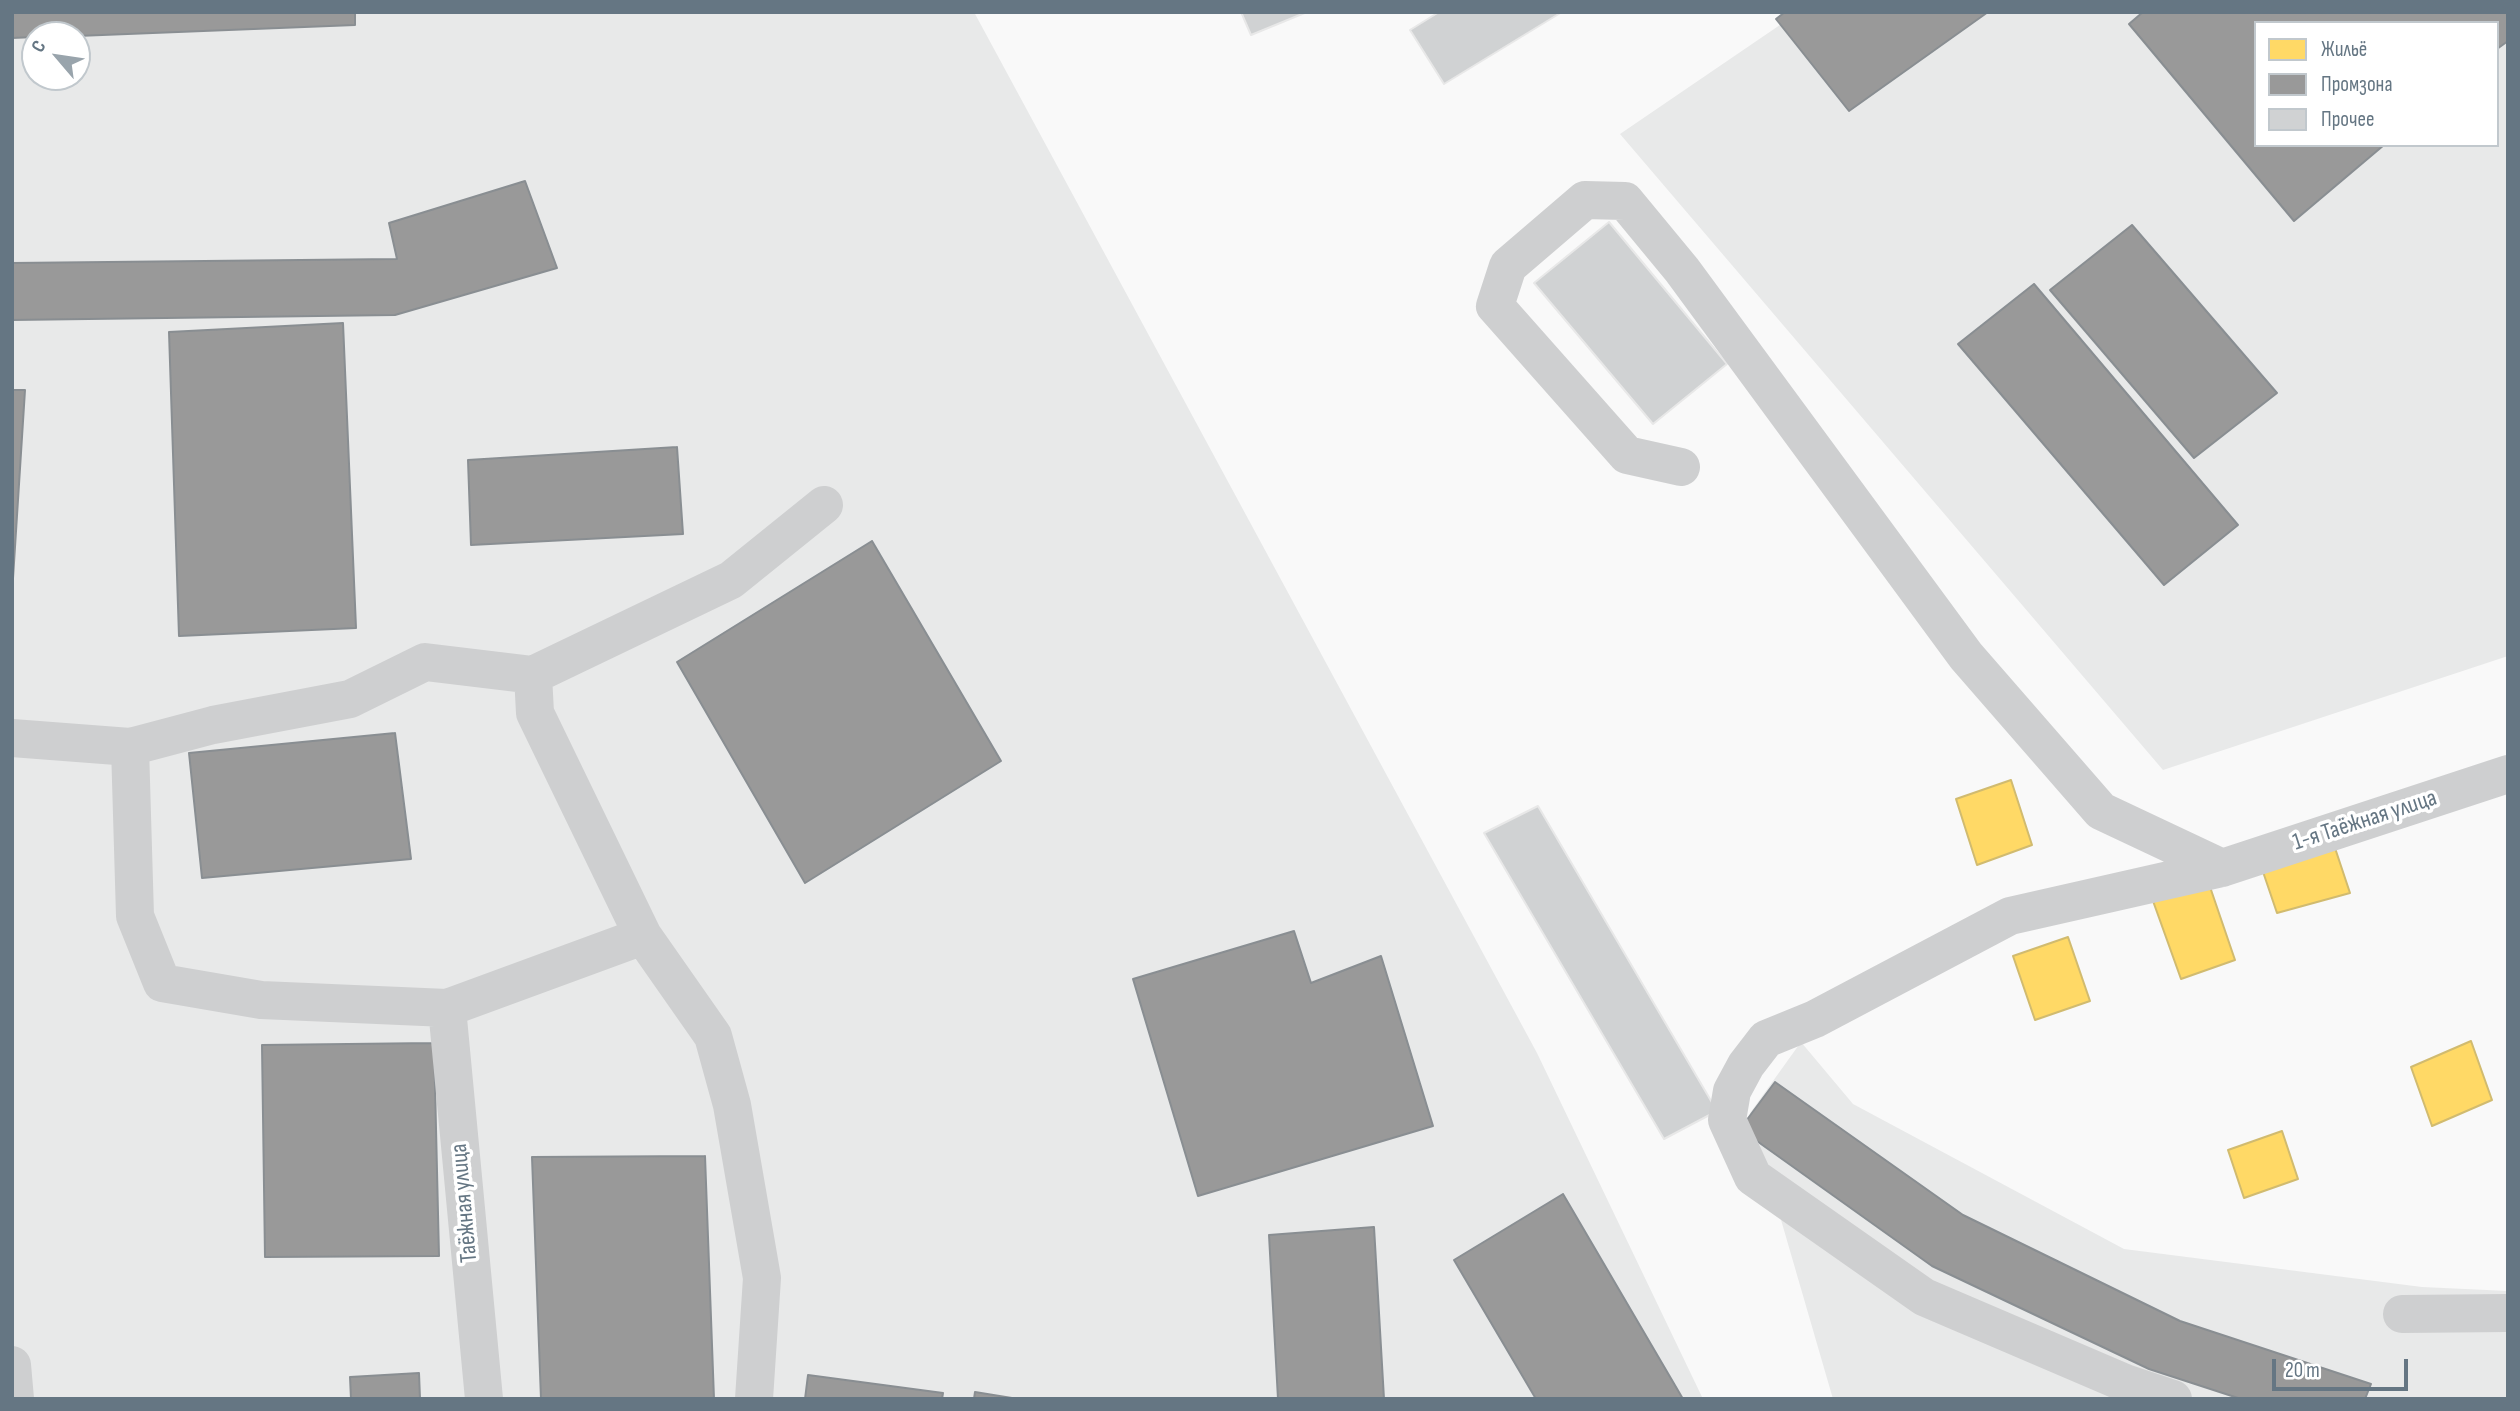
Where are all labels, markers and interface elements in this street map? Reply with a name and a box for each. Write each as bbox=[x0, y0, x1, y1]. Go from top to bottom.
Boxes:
north arrow bbox=[21, 21, 91, 91]
legend bbox=[2254, 21, 2499, 147]
text: С bbox=[27, 37, 51, 56]
text: Жильё bbox=[2321, 37, 2367, 62]
text: Промзона bbox=[2321, 72, 2392, 97]
text: Прочее bbox=[2321, 107, 2374, 132]
street label: 1-я Таёжная улица bbox=[2289, 784, 2441, 858]
street label: Таёжная улица bbox=[445, 1142, 485, 1264]
scale bar bbox=[2275, 1344, 2412, 1388]
text: 20 m bbox=[2285, 1358, 2320, 1383]

